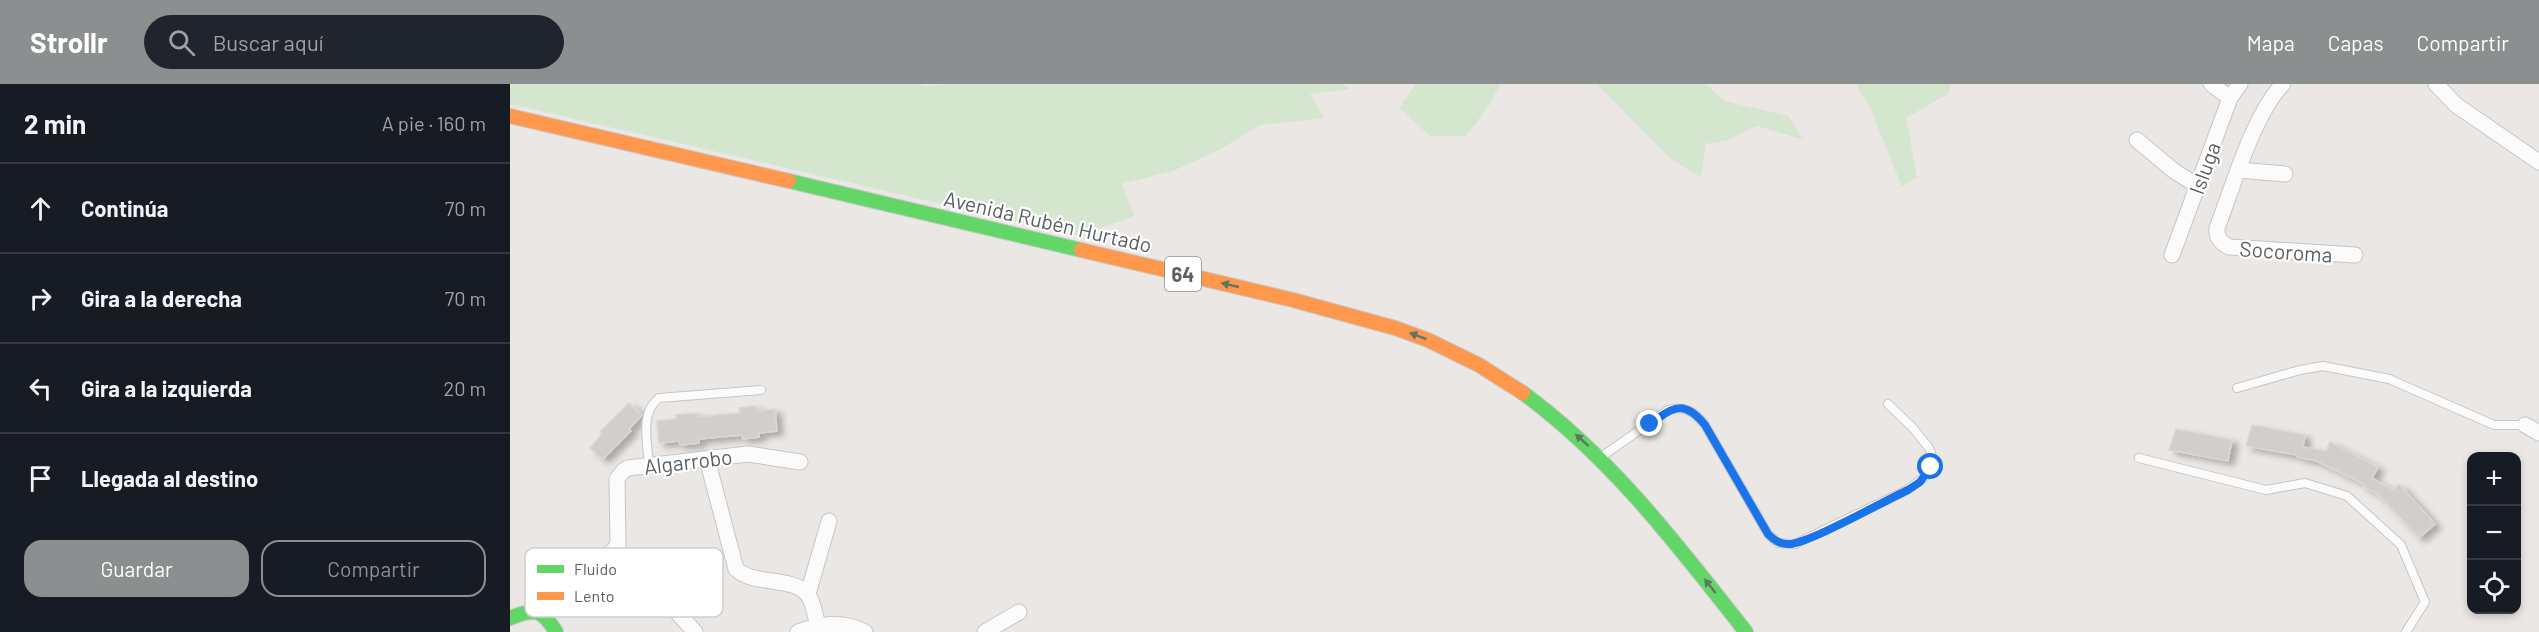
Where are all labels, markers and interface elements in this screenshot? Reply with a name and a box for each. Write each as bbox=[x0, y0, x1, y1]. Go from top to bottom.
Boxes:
search box bbox=[144, 15, 564, 69]
text: Strollr bbox=[30, 25, 108, 59]
icon: search bbox=[165, 26, 198, 59]
text: Buscar aquí bbox=[213, 29, 323, 55]
text: Mapa bbox=[2247, 30, 2295, 55]
text: Capas bbox=[2328, 30, 2384, 55]
text: Compartir bbox=[2417, 30, 2509, 55]
text: 2 min bbox=[24, 108, 86, 139]
text: A pie · 160 m bbox=[382, 111, 486, 135]
street label: Isluga bbox=[2183, 139, 2225, 197]
street label: Avenida Rubén Hurtado bbox=[942, 185, 1154, 257]
icon: ahead bbox=[24, 192, 57, 225]
text: Continúa bbox=[81, 195, 168, 221]
text: 70 m bbox=[445, 196, 486, 220]
street label: Socoroma bbox=[2239, 235, 2333, 267]
road number: 64 bbox=[1165, 257, 1201, 291]
one-way arrow bbox=[1220, 279, 1239, 289]
icon: right bbox=[24, 282, 57, 315]
text: Gira a la derecha bbox=[81, 285, 242, 311]
text: 70 m bbox=[445, 286, 486, 310]
one-way arrow bbox=[1408, 331, 1426, 341]
icon: left bbox=[24, 372, 57, 405]
text: Gira a la izquierda bbox=[81, 375, 252, 401]
text: 20 m bbox=[443, 376, 486, 400]
route end bbox=[1636, 410, 1662, 436]
one-way arrow bbox=[1574, 433, 1589, 447]
street label: Algarrobo bbox=[642, 443, 734, 479]
map controls bbox=[2467, 452, 2521, 614]
button: + bbox=[2467, 452, 2521, 506]
route start bbox=[1917, 453, 1943, 479]
icon: arrive bbox=[24, 462, 57, 495]
text: Llegada al destino bbox=[81, 465, 258, 491]
button: − bbox=[2467, 506, 2521, 560]
button: Guardar bbox=[24, 540, 249, 597]
button: Compartir bbox=[261, 540, 486, 597]
legend bbox=[525, 548, 723, 617]
text: Fluido bbox=[574, 559, 617, 578]
button: locate bbox=[2467, 560, 2521, 614]
one-way arrow bbox=[1703, 578, 1716, 594]
text: Lento bbox=[574, 586, 615, 605]

